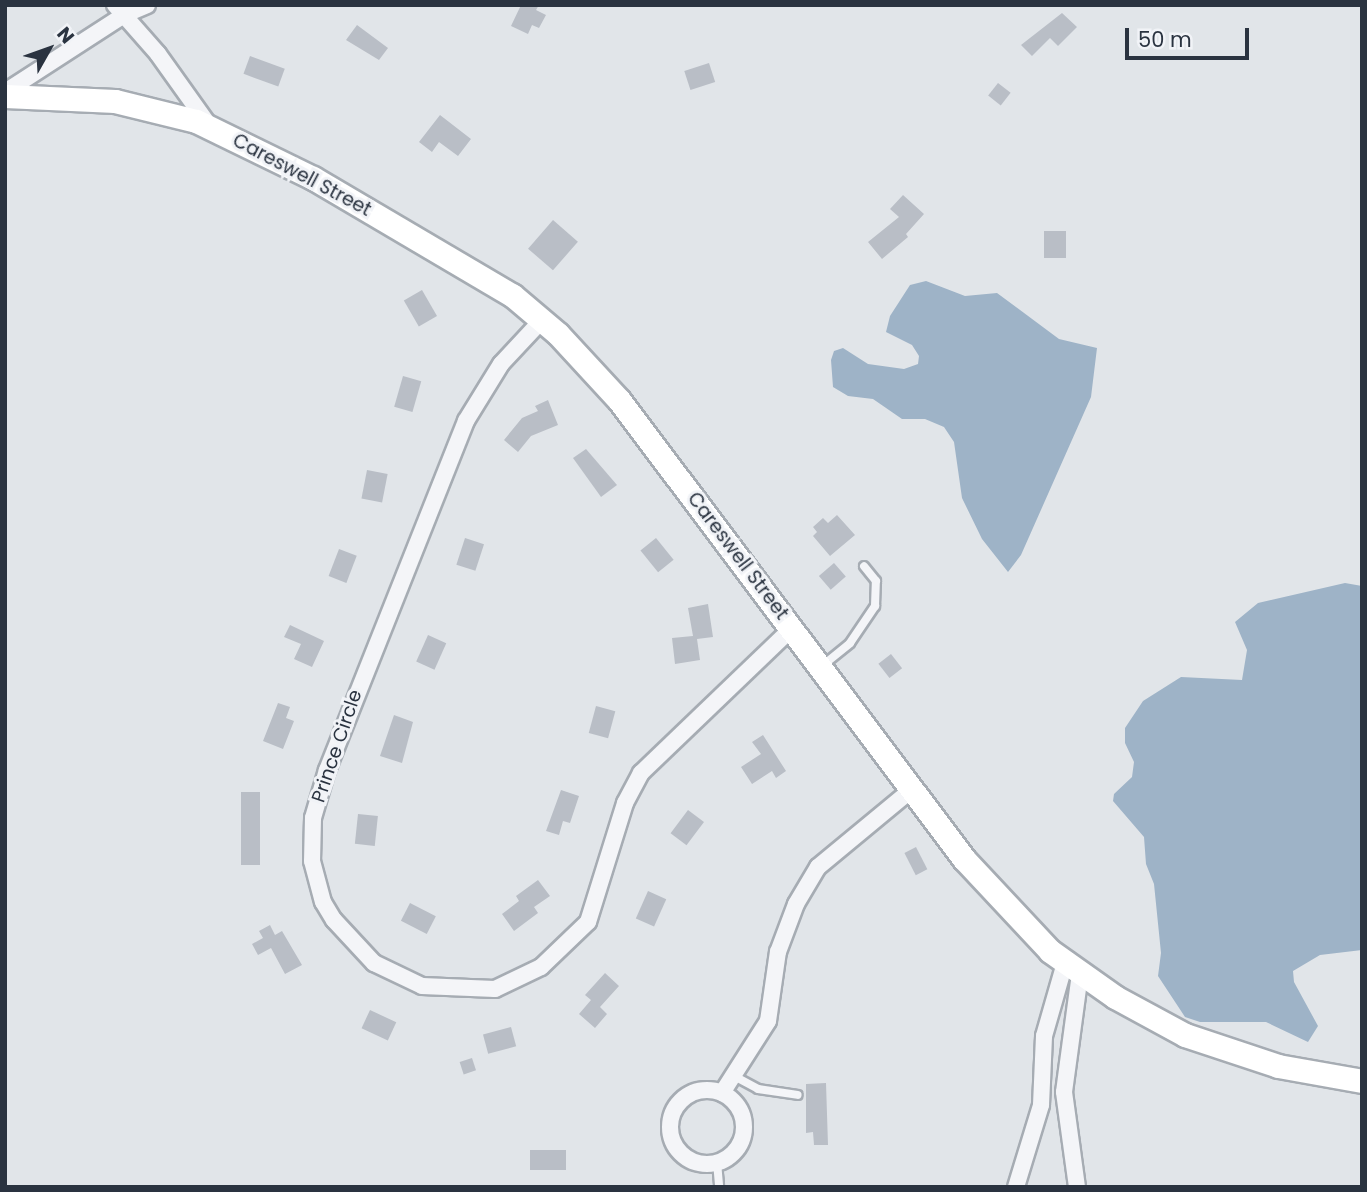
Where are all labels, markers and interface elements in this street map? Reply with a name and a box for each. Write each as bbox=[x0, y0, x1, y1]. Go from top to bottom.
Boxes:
north arrow bbox=[14, 14, 84, 84]
scale bar bbox=[1129, 14, 1253, 58]
text: N bbox=[51, 21, 80, 49]
text: 50 m bbox=[1138, 25, 1192, 54]
street label: Careswell Street bbox=[229, 129, 375, 221]
street label: Careswell Street bbox=[683, 488, 793, 624]
street label: Prince Circle bbox=[307, 687, 367, 805]

